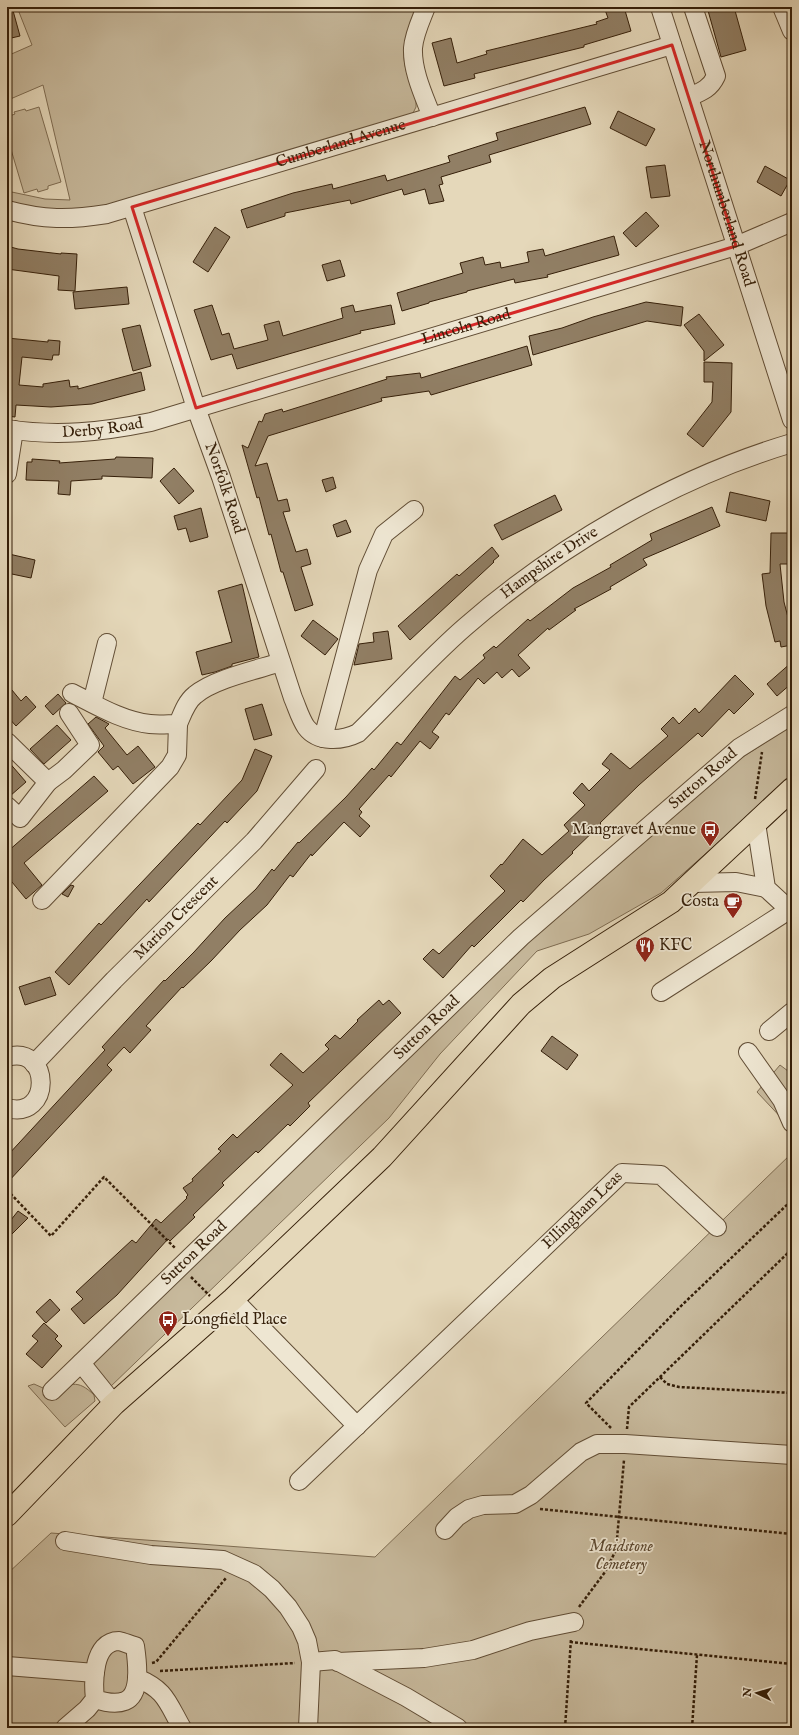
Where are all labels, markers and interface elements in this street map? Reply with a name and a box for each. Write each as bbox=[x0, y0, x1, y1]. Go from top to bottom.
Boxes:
street label: Cumberland Avenue bbox=[273, 115, 408, 173]
street label: Northumberland Road bbox=[693, 138, 759, 290]
street label: Lincoln Road bbox=[419, 304, 514, 350]
street label: Derby Road bbox=[61, 414, 145, 443]
street label: Norfolk Road bbox=[199, 440, 249, 537]
street label: Hampshire Drive bbox=[497, 522, 602, 604]
street label: Sutton Road bbox=[665, 744, 742, 814]
bus stop icon: Mangravet Avenue bbox=[699, 819, 721, 847]
place label: Mangravet Avenue bbox=[572, 820, 696, 840]
street label: Marion Crescent bbox=[130, 871, 223, 964]
cafe icon: Costa bbox=[722, 891, 744, 919]
place label: Costa bbox=[681, 892, 719, 912]
restaurant icon: KFC bbox=[634, 935, 656, 963]
place label: KFC bbox=[659, 936, 692, 956]
street label: Sutton Road bbox=[390, 991, 465, 1064]
street label: Ellingham Leas bbox=[538, 1167, 628, 1254]
street label: Sutton Road bbox=[157, 1216, 232, 1290]
bus stop icon: Longfield Place bbox=[157, 1309, 179, 1337]
place label: Longfield Place bbox=[182, 1310, 287, 1330]
park label: Maidstone Cemetery bbox=[589, 1537, 654, 1575]
north arrow bbox=[737, 1673, 777, 1713]
text: N bbox=[741, 1686, 755, 1699]

